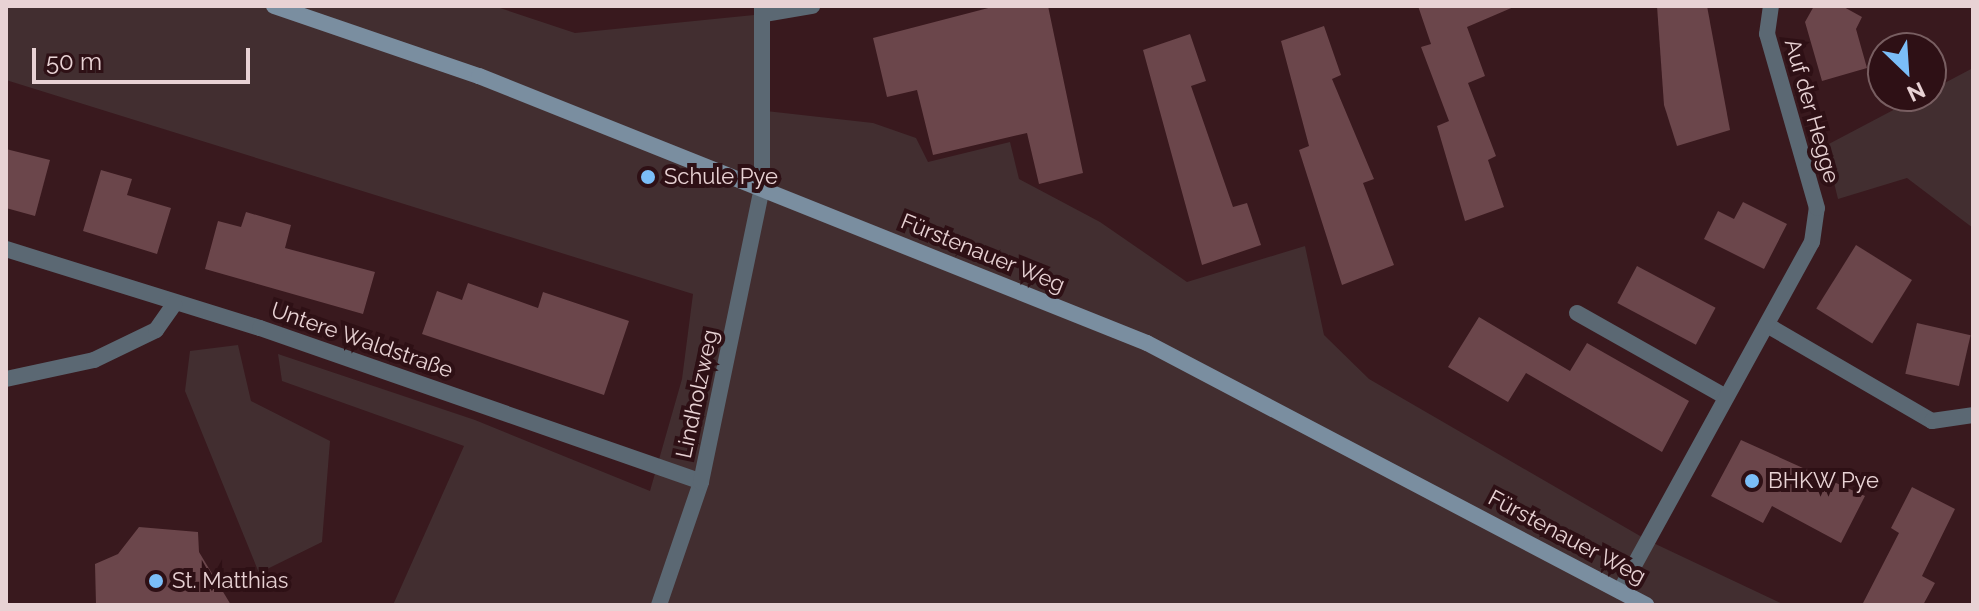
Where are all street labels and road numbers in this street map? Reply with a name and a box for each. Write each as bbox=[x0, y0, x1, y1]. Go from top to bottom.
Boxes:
street label: Auf der Hegge bbox=[1779, 35, 1845, 187]
street label: Fürstenauer Weg bbox=[896, 208, 1070, 298]
street label: Untere Waldstraße bbox=[267, 296, 457, 384]
street label: Lindholzweg bbox=[670, 327, 724, 461]
street label: Fürstenauer Weg bbox=[1483, 484, 1651, 590]

